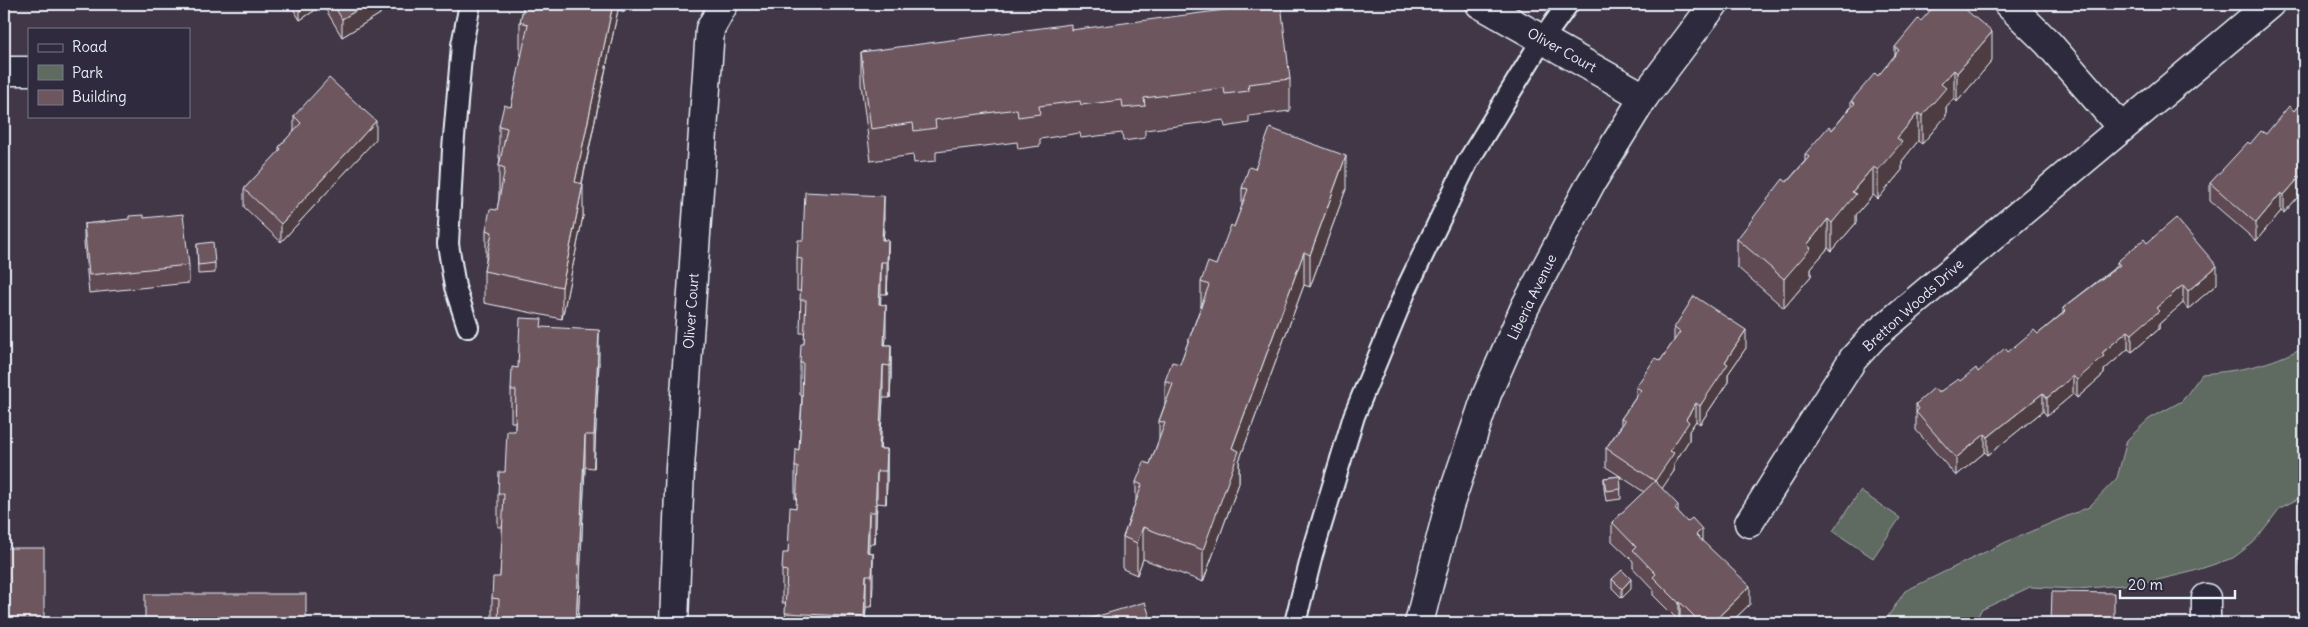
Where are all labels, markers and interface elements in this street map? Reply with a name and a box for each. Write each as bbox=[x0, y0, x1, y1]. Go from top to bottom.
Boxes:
street label: Oliver Court bbox=[1524, 24, 1600, 76]
legend bbox=[28, 28, 190, 118]
text: Road bbox=[72, 37, 107, 56]
text: Park bbox=[72, 63, 103, 82]
text: Building bbox=[72, 87, 127, 106]
street label: Liberia Avenue bbox=[1503, 251, 1561, 343]
street label: Bretton Woods Drive bbox=[1859, 255, 1967, 355]
street label: Oliver Court bbox=[679, 272, 703, 350]
scale bar bbox=[2120, 567, 2236, 599]
text: 20 m bbox=[2128, 575, 2163, 594]

